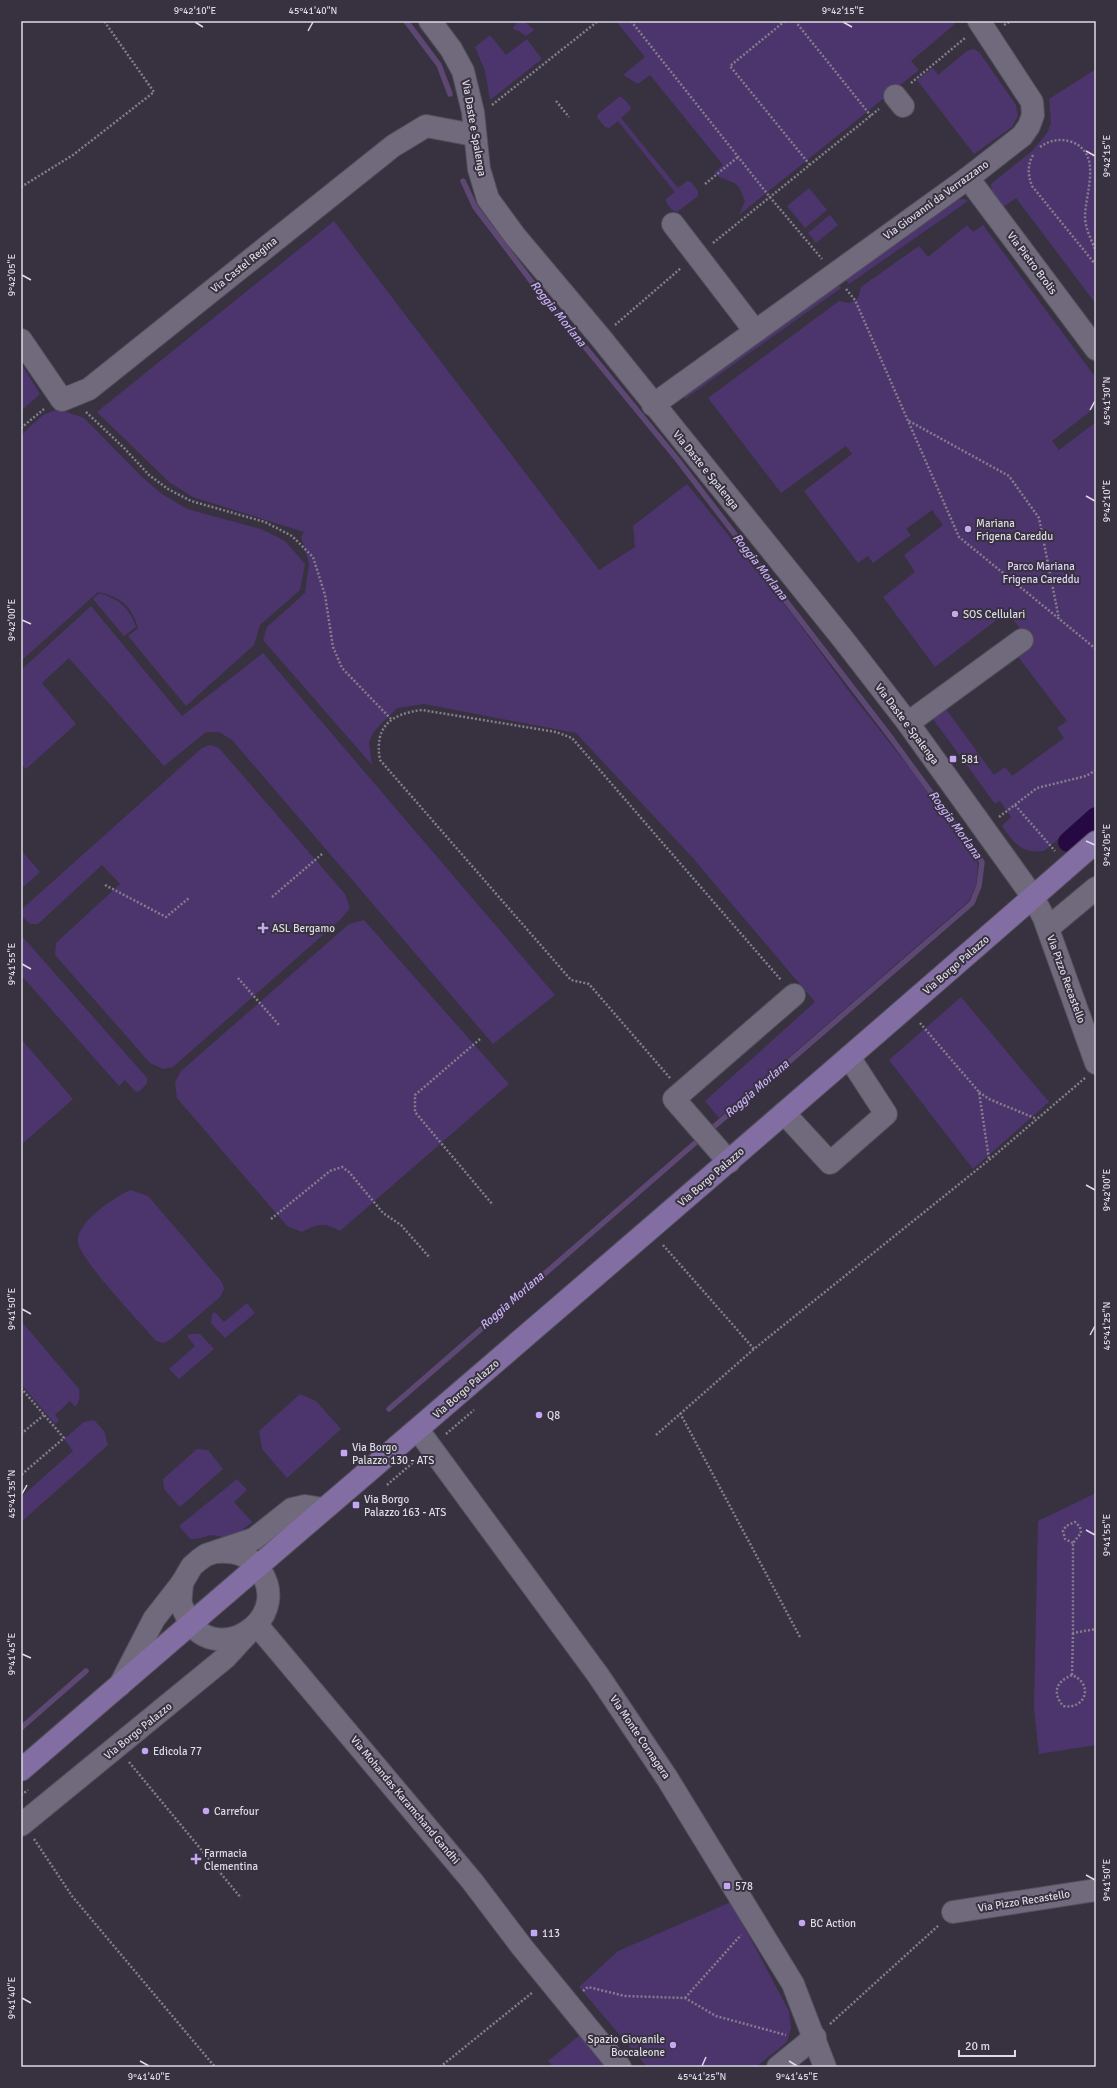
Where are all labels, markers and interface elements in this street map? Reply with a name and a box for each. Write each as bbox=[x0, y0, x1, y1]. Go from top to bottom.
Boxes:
text: 9°42'10"E bbox=[174, 5, 216, 17]
text: 45°41'40"N bbox=[289, 5, 337, 17]
text: 9°42'15"E bbox=[822, 5, 864, 17]
street label: Via Daste e Spalenga bbox=[459, 79, 489, 178]
text: 9°42'15"E bbox=[1101, 135, 1113, 177]
street label: Via Giovanni da Verrazzano bbox=[881, 157, 991, 243]
street label: Via Pietro Brolis bbox=[1004, 229, 1060, 297]
street label: Via Castel Regina bbox=[208, 234, 280, 296]
text: 9°42'05"E bbox=[6, 254, 18, 296]
water label: Roggia Morlana bbox=[527, 278, 590, 351]
text: 45°41'30"N bbox=[1101, 377, 1113, 425]
street label: Via Daste e Spalenga bbox=[670, 428, 742, 512]
text: 9°42'10"E bbox=[1101, 480, 1113, 522]
place label: Mariana Frigena Careddu bbox=[976, 517, 1053, 543]
marker: Mariana Frigena Careddu bbox=[963, 524, 973, 534]
water label: Roggia Morlana bbox=[729, 531, 791, 604]
park label: Parco Mariana Frigena Careddu bbox=[1002, 560, 1080, 586]
text: 9°42'00"E bbox=[6, 599, 18, 641]
place label: SOS Cellulari bbox=[963, 608, 1025, 621]
marker: SOS Cellulari bbox=[950, 609, 960, 619]
street label: Via Daste e Spalenga bbox=[872, 681, 942, 767]
place label: 581 bbox=[961, 753, 979, 766]
marker: 581 bbox=[948, 754, 958, 764]
water label: Roggia Morlana bbox=[925, 788, 985, 863]
text: 9°42'05"E bbox=[1101, 824, 1113, 866]
marker: ASL Bergamo bbox=[257, 922, 269, 934]
place label: ASL Bergamo bbox=[272, 922, 335, 935]
street label: Via Borgo Palazzo bbox=[920, 933, 992, 997]
street label: Via Pizzo Recastello bbox=[1044, 933, 1088, 1025]
text: 9°41'55"E bbox=[6, 943, 18, 985]
water label: Roggia Morlana bbox=[722, 1056, 793, 1121]
street label: Via Borgo Palazzo bbox=[675, 1145, 747, 1209]
text: 9°42'00"E bbox=[1101, 1169, 1113, 1211]
water label: Roggia Morlana bbox=[477, 1268, 548, 1333]
text: 9°41'50"E bbox=[6, 1288, 18, 1330]
text: 45°41'25"N bbox=[1101, 1302, 1113, 1350]
street label: Via Borgo Palazzo bbox=[430, 1357, 502, 1421]
place label: Q8 bbox=[547, 1409, 560, 1422]
marker: Q8 bbox=[534, 1410, 544, 1420]
place label: Via Borgo Palazzo 130 - ATS bbox=[352, 1441, 434, 1467]
marker: Via Borgo Palazzo 130 - ATS bbox=[339, 1448, 349, 1458]
text: 45°41'35"N bbox=[6, 1470, 18, 1518]
place label: Via Borgo Palazzo 163 - ATS bbox=[364, 1493, 446, 1519]
marker: Via Borgo Palazzo 163 - ATS bbox=[351, 1500, 361, 1510]
text: 9°41'55"E bbox=[1101, 1514, 1113, 1556]
text: 9°41'45"E bbox=[6, 1633, 18, 1675]
street label: Via Monte Cornagera bbox=[607, 1693, 673, 1782]
street label: Via Borgo Palazzo bbox=[102, 1700, 175, 1762]
street label: Via Mohandas Karamchand Gandhi bbox=[348, 1733, 462, 1867]
place label: Edicola 77 bbox=[153, 1745, 202, 1758]
marker: Edicola 77 bbox=[140, 1746, 150, 1756]
place label: Carrefour bbox=[214, 1805, 259, 1818]
marker: Carrefour bbox=[201, 1806, 211, 1816]
place label: Farmacia Clementina bbox=[204, 1847, 258, 1873]
marker: Farmacia Clementina bbox=[191, 1854, 201, 1864]
text: 9°41'50"E bbox=[1101, 1859, 1113, 1901]
place label: 578 bbox=[735, 1880, 753, 1893]
marker: 578 bbox=[722, 1881, 732, 1891]
street label: Via Pizzo Recastello bbox=[977, 1887, 1071, 1915]
place label: BC Action bbox=[810, 1917, 856, 1930]
marker: BC Action bbox=[797, 1918, 807, 1928]
place label: 113 bbox=[542, 1927, 560, 1940]
marker: 113 bbox=[529, 1928, 539, 1938]
text: 9°41'40"E bbox=[6, 1977, 18, 2019]
scale bar bbox=[959, 2032, 1015, 2058]
place label: Spazio Giovanile Boccaleone bbox=[588, 2033, 665, 2059]
text: 20 m bbox=[965, 2039, 990, 2054]
marker: Spazio Giovanile Boccaleone bbox=[668, 2040, 678, 2050]
text: 9°41'40"E bbox=[128, 2071, 170, 2083]
text: 45°41'25"N bbox=[678, 2071, 726, 2083]
text: 9°41'45"E bbox=[776, 2071, 818, 2083]

